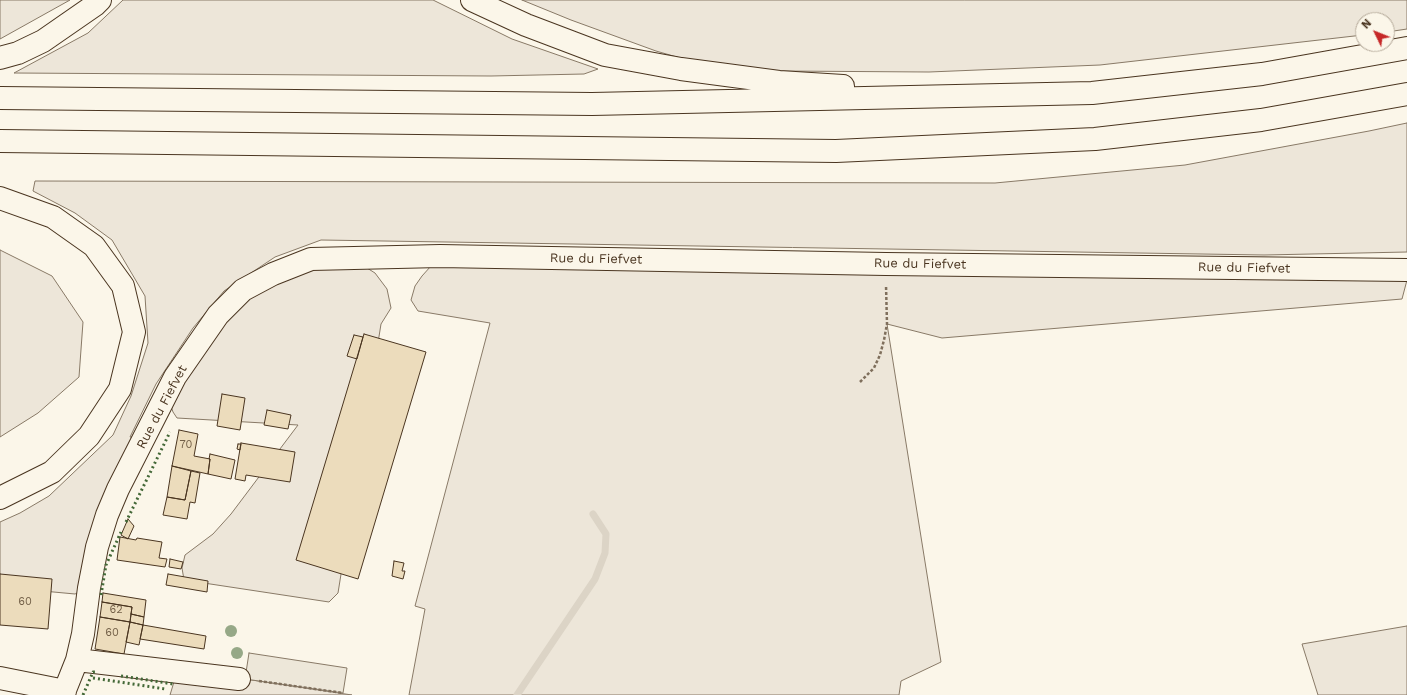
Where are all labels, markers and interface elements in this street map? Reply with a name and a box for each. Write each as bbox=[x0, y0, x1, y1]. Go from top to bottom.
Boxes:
north arrow bbox=[1355, 12, 1395, 52]
text: N bbox=[1359, 17, 1374, 32]
street label: Rue du Fiefvet bbox=[550, 250, 642, 268]
street label: Rue du Fiefvet bbox=[874, 255, 966, 273]
street label: Rue du Fiefvet bbox=[1198, 259, 1290, 277]
street label: Rue du Fiefvet bbox=[133, 362, 191, 452]
house number: 70 bbox=[180, 438, 192, 452]
house number: 60 bbox=[18, 595, 32, 609]
house number: 62 bbox=[109, 603, 123, 617]
house number: 60 bbox=[105, 626, 119, 640]

